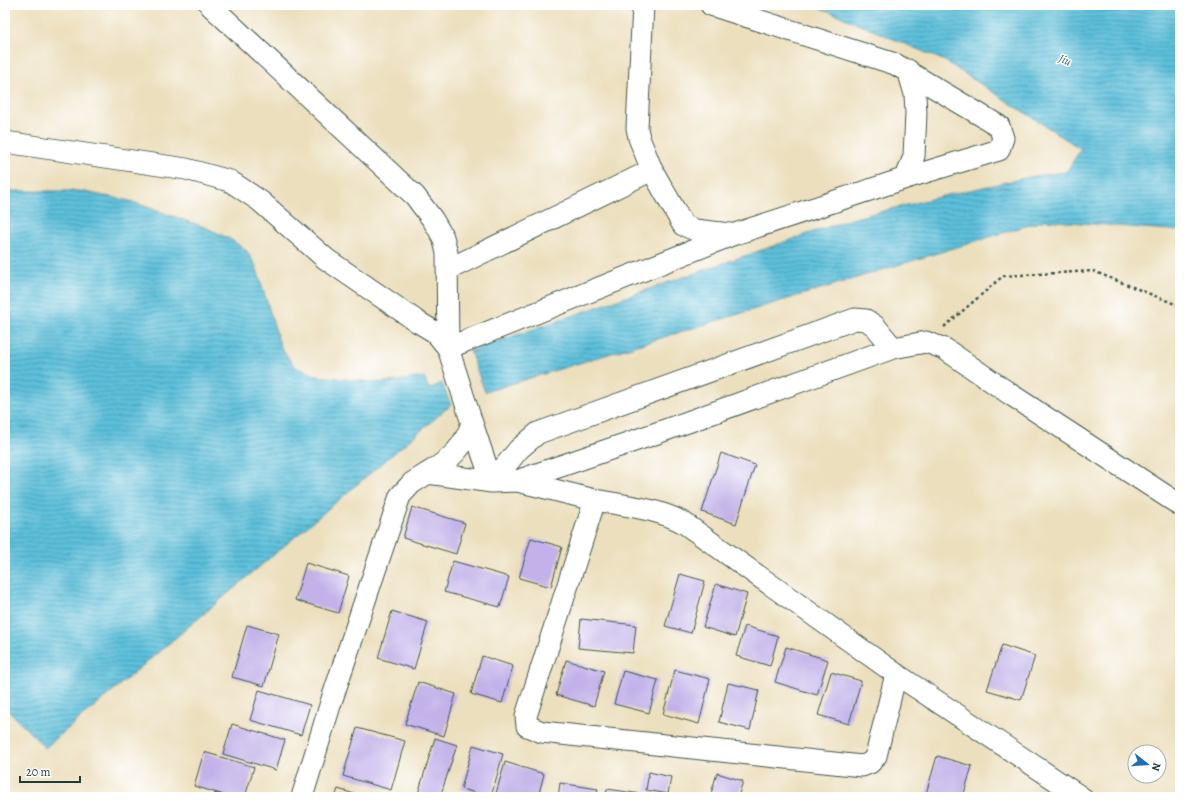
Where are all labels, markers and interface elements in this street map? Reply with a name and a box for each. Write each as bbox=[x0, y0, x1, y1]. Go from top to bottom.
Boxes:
water label: Jiu bbox=[1055, 50, 1074, 70]
north arrow bbox=[1127, 744, 1167, 784]
scale bar bbox=[20, 758, 80, 784]
text: N bbox=[1148, 761, 1164, 773]
text: 20 m bbox=[26, 764, 50, 780]

